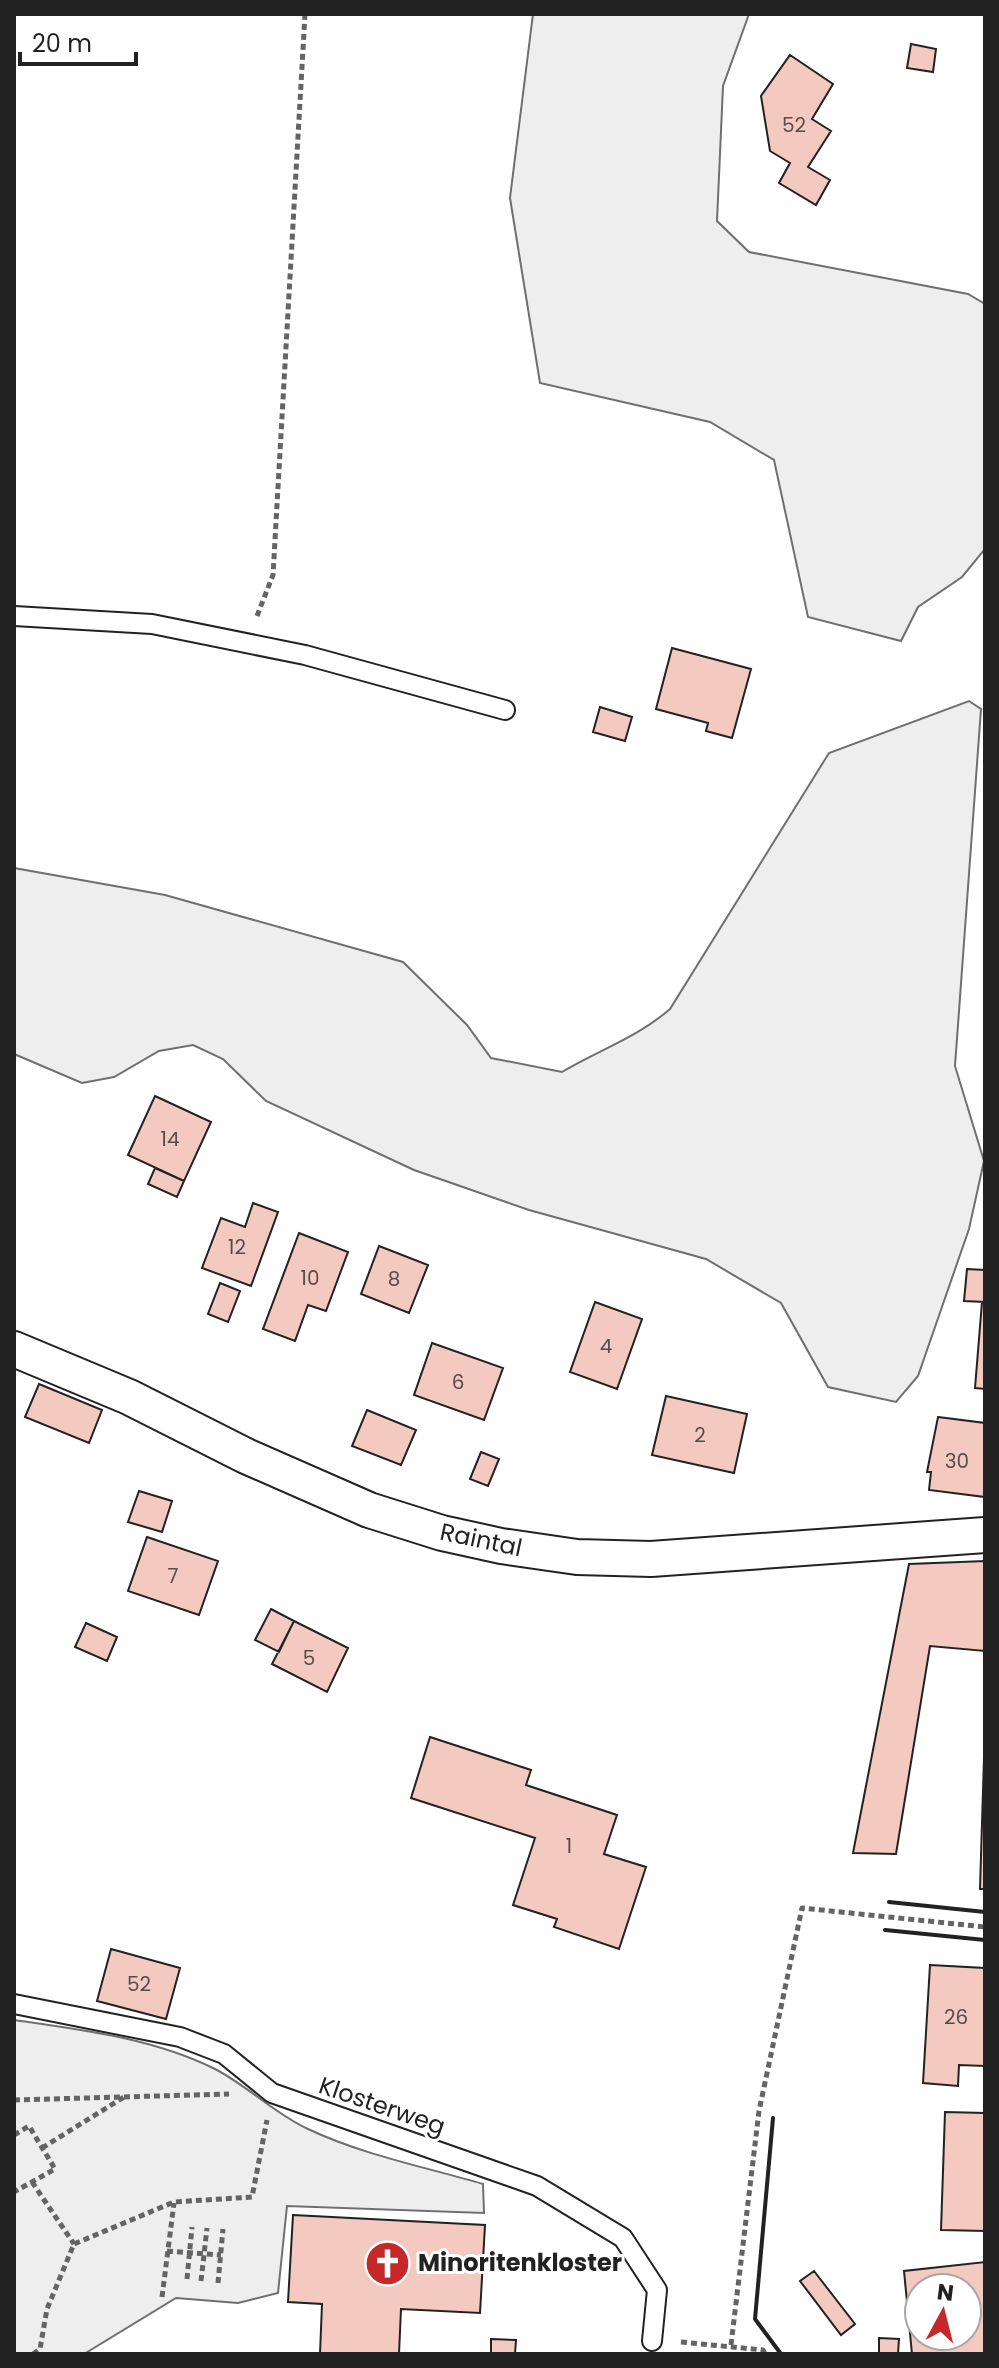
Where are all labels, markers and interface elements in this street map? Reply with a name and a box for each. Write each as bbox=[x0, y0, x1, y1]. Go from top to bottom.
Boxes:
scale bar bbox=[20, 16, 136, 66]
text: 20 m bbox=[32, 27, 92, 60]
house number: 52 bbox=[782, 111, 806, 139]
house number: 14 bbox=[161, 1125, 179, 1153]
house number: 12 bbox=[228, 1233, 246, 1261]
house number: 10 bbox=[301, 1264, 319, 1292]
house number: 8 bbox=[388, 1265, 400, 1293]
house number: 4 bbox=[600, 1332, 612, 1360]
house number: 6 bbox=[452, 1368, 464, 1396]
house number: 2 bbox=[694, 1421, 706, 1449]
house number: 30 bbox=[945, 1447, 969, 1475]
street label: Raintal bbox=[437, 1515, 525, 1564]
house number: 7 bbox=[168, 1562, 179, 1590]
house number: 5 bbox=[303, 1644, 315, 1672]
house number: 1 bbox=[566, 1832, 572, 1860]
house number: 52 bbox=[127, 1970, 151, 1998]
house number: 26 bbox=[944, 2003, 968, 2031]
street label: Klosterweg bbox=[315, 2069, 450, 2143]
church icon: Minoritenkloster bbox=[363, 2239, 411, 2287]
place label: Minoritenkloster bbox=[418, 2246, 622, 2279]
north arrow bbox=[903, 2272, 983, 2352]
text: N bbox=[935, 2276, 955, 2309]

